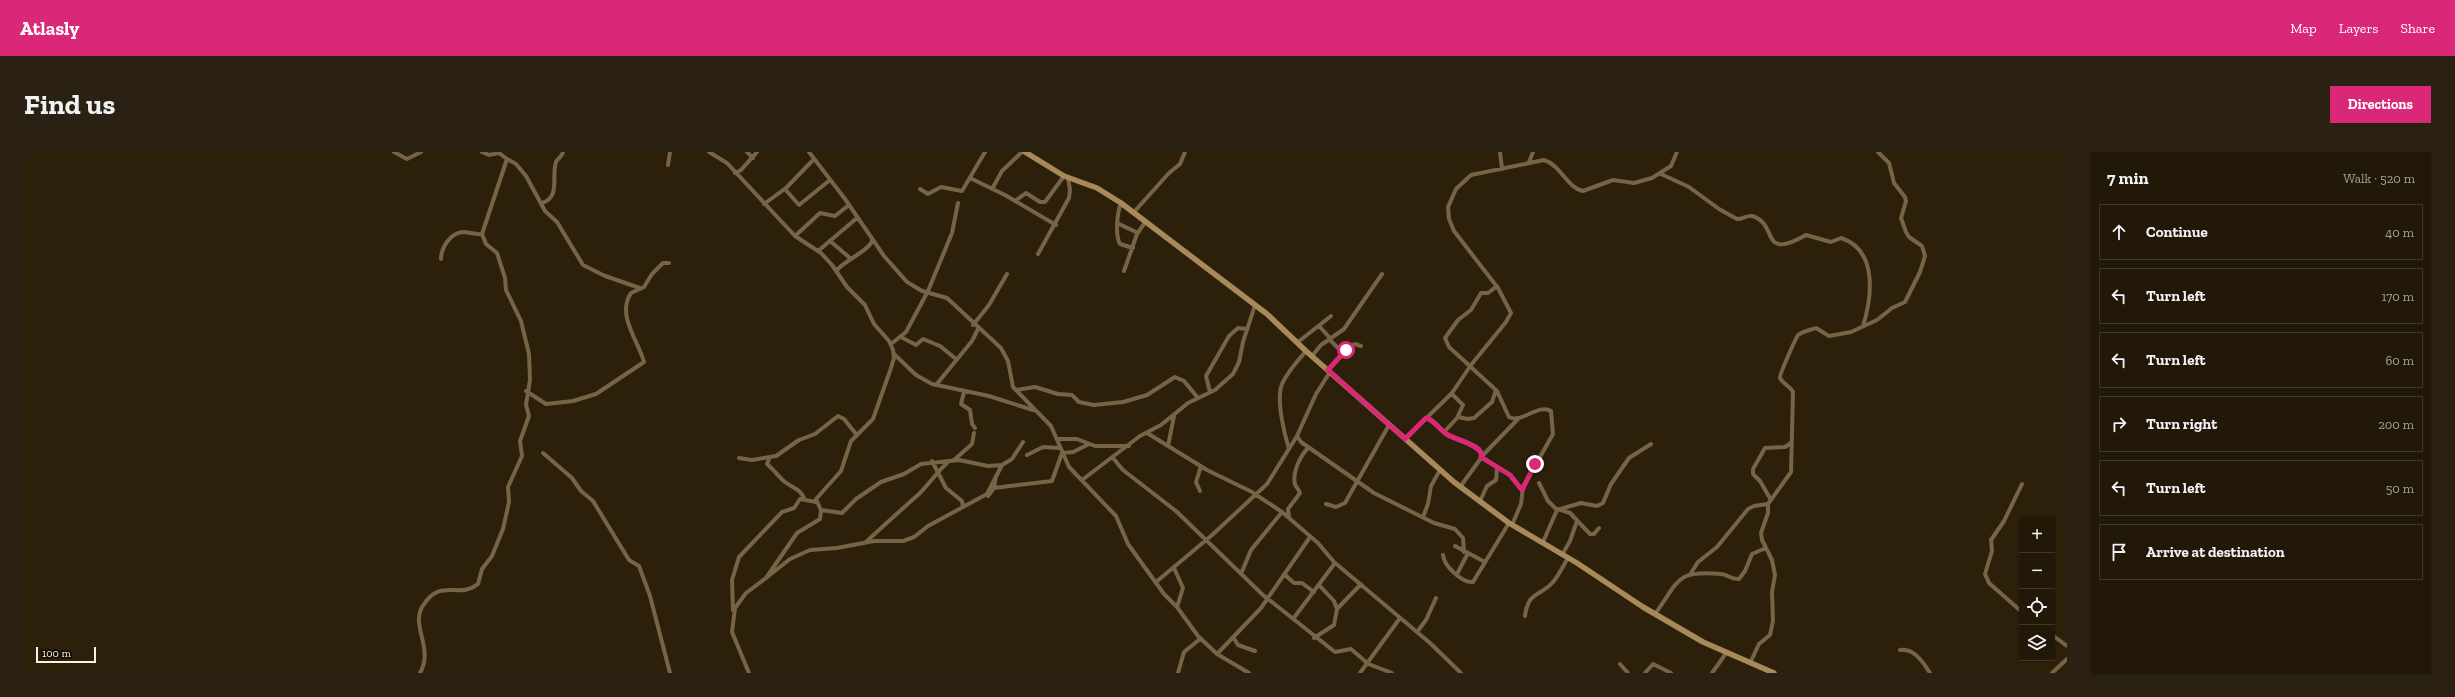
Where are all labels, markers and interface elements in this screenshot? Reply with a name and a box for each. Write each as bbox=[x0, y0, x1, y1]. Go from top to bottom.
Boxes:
text: Atlasly bbox=[20, 17, 79, 40]
text: Map bbox=[2290, 20, 2317, 37]
text: Layers bbox=[2339, 20, 2378, 37]
text: Share bbox=[2400, 20, 2435, 37]
button: Directions bbox=[2330, 86, 2431, 123]
text: Find us bbox=[24, 88, 115, 121]
text: 7 min bbox=[2107, 168, 2149, 188]
text: Walk · 520 m bbox=[2343, 171, 2415, 186]
icon: ahead bbox=[2108, 221, 2130, 243]
text: Continue bbox=[2146, 223, 2208, 241]
text: 40 m bbox=[2385, 225, 2414, 240]
icon: left bbox=[2108, 285, 2130, 307]
text: Turn left bbox=[2146, 287, 2206, 305]
text: 170 m bbox=[2381, 289, 2414, 304]
route start bbox=[1337, 341, 1355, 359]
icon: left bbox=[2108, 349, 2130, 371]
text: Turn left bbox=[2146, 351, 2206, 369]
text: 60 m bbox=[2385, 353, 2414, 368]
icon: right bbox=[2108, 413, 2130, 435]
text: Turn right bbox=[2146, 415, 2217, 433]
text: 200 m bbox=[2378, 417, 2414, 432]
route end bbox=[1526, 455, 1544, 473]
icon: left bbox=[2108, 477, 2130, 499]
text: Turn left bbox=[2146, 479, 2206, 497]
text: 50 m bbox=[2386, 481, 2414, 496]
map controls bbox=[2019, 517, 2055, 661]
button: + bbox=[2019, 517, 2055, 553]
icon: arrive bbox=[2108, 541, 2130, 563]
text: Arrive at destination bbox=[2146, 543, 2285, 561]
button: − bbox=[2019, 553, 2055, 589]
button: locate bbox=[2019, 589, 2055, 625]
button: layers bbox=[2019, 625, 2055, 661]
scale bar bbox=[36, 645, 96, 664]
text: 100 m bbox=[42, 647, 71, 660]

